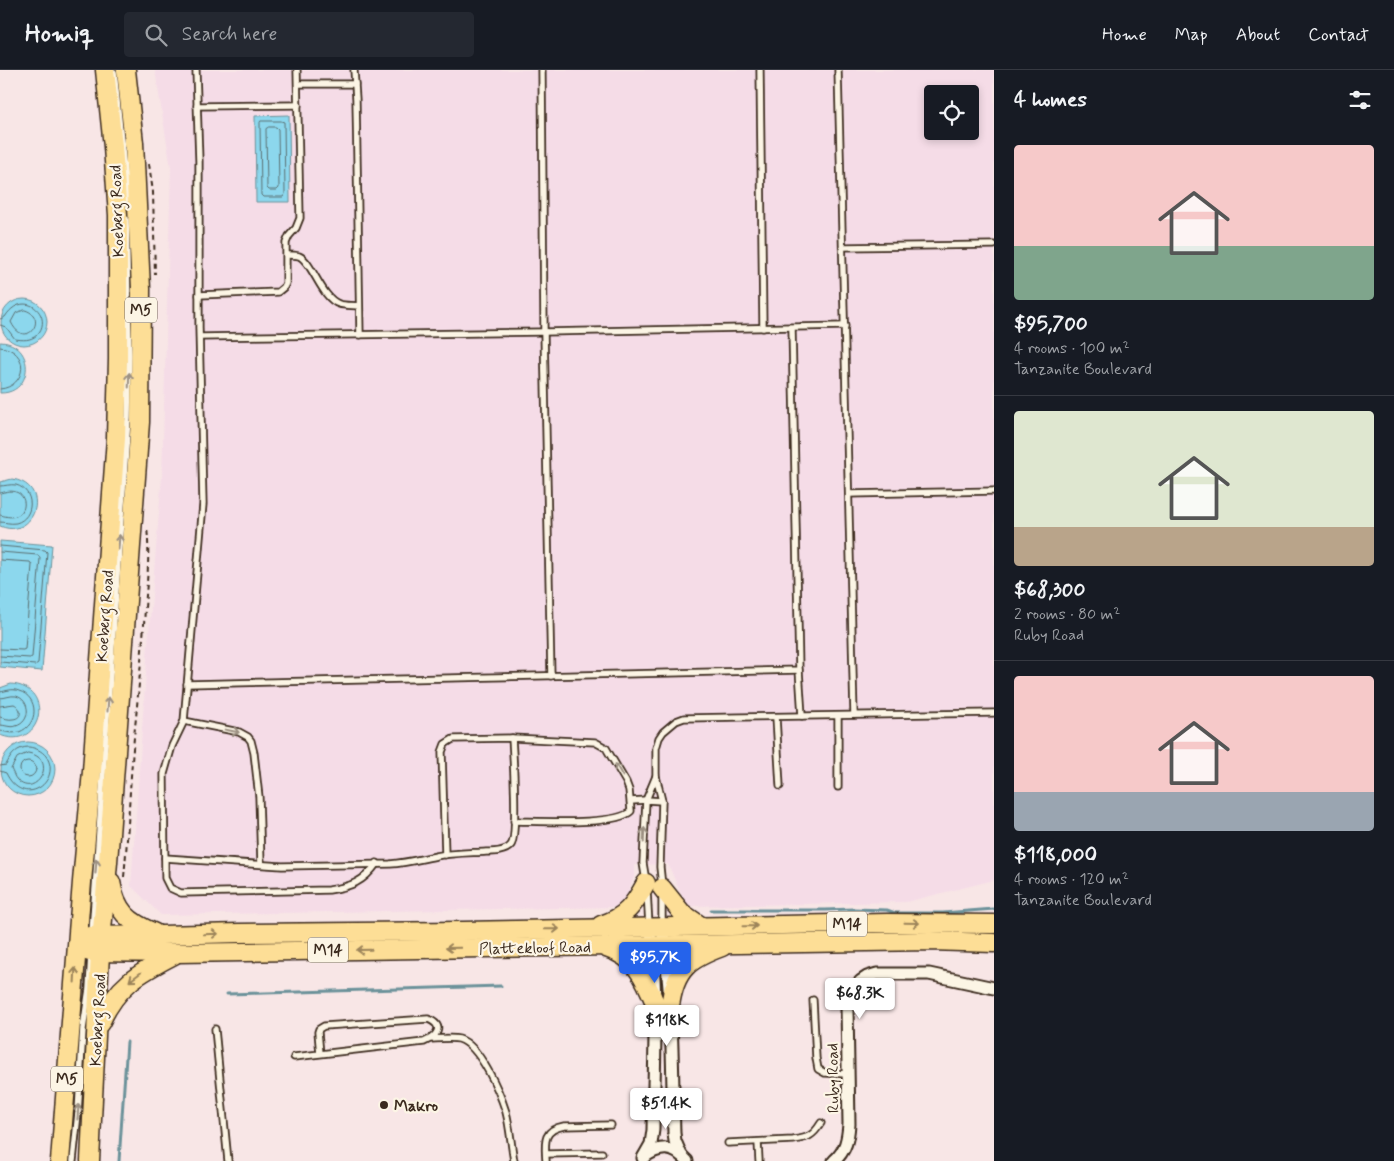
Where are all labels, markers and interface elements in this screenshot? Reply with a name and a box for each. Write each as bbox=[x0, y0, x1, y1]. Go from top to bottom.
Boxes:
search box bbox=[124, 12, 474, 57]
text: Homiq bbox=[25, 19, 94, 50]
icon: search bbox=[142, 21, 170, 49]
text: Search here bbox=[182, 22, 277, 47]
text: Home bbox=[1102, 23, 1147, 47]
text: Map bbox=[1175, 23, 1208, 47]
text: About bbox=[1236, 23, 1280, 47]
text: Contact bbox=[1308, 23, 1369, 47]
map controls bbox=[924, 85, 979, 140]
button: locate bbox=[924, 85, 979, 140]
text: 4 homes bbox=[1014, 86, 1087, 114]
icon: filters bbox=[1346, 86, 1374, 114]
street label: Koeberg Road bbox=[105, 164, 131, 257]
icon: home bbox=[1149, 178, 1239, 268]
road number: M5 bbox=[125, 298, 157, 322]
text: $95,700 bbox=[1014, 310, 1088, 338]
text: 4 rooms · 100 m² bbox=[1014, 338, 1130, 359]
text: Tanzanite Boulevard bbox=[1014, 359, 1152, 380]
one-way arrow bbox=[124, 372, 133, 388]
icon: home bbox=[1149, 443, 1239, 533]
one-way arrow bbox=[114, 534, 124, 550]
street label: Koeberg Road bbox=[92, 569, 120, 663]
text: $68,300 bbox=[1014, 576, 1085, 604]
text: 2 rooms · 80 m² bbox=[1014, 604, 1120, 625]
text: Ruby Road bbox=[1014, 625, 1084, 646]
one-way arrow bbox=[103, 696, 112, 712]
icon: home bbox=[1149, 708, 1239, 798]
one-way arrow bbox=[223, 726, 239, 736]
one-way arrow bbox=[614, 762, 624, 777]
one-way arrow bbox=[639, 827, 649, 843]
text: $118,000 bbox=[1014, 841, 1097, 869]
one-way arrow bbox=[92, 858, 101, 874]
text: 4 rooms · 120 m² bbox=[1014, 869, 1129, 890]
text: Tanzanite Boulevard bbox=[1014, 890, 1152, 911]
road number: M14 bbox=[827, 912, 867, 936]
one-way arrow bbox=[904, 918, 920, 928]
one-way arrow bbox=[741, 921, 757, 930]
one-way arrow bbox=[544, 924, 560, 934]
one-way arrow bbox=[203, 929, 219, 938]
street label: Plattekloof Road bbox=[479, 937, 591, 960]
road number: M14 bbox=[308, 938, 348, 962]
pin: $95.7K bbox=[614, 942, 696, 984]
one-way arrow bbox=[446, 943, 462, 953]
one-way arrow bbox=[356, 945, 372, 955]
text: $95.7K bbox=[630, 947, 680, 968]
one-way arrow bbox=[70, 967, 79, 983]
one-way arrow bbox=[128, 972, 142, 982]
street label: Koeberg Road bbox=[86, 973, 112, 1067]
pin: $68.3K bbox=[819, 978, 901, 1020]
text: $68.3K bbox=[836, 983, 884, 1004]
pin: $118K bbox=[632, 1004, 702, 1047]
text: $118K bbox=[645, 1010, 689, 1031]
street label: Ruby Road bbox=[822, 1043, 845, 1113]
road number: M5 bbox=[51, 1066, 83, 1092]
pin: $51.4K bbox=[625, 1088, 707, 1130]
text: $51.4K bbox=[641, 1093, 691, 1114]
place label: Makro bbox=[394, 1096, 438, 1117]
marker: Makro bbox=[378, 1099, 390, 1111]
one-way arrow bbox=[73, 1105, 82, 1121]

